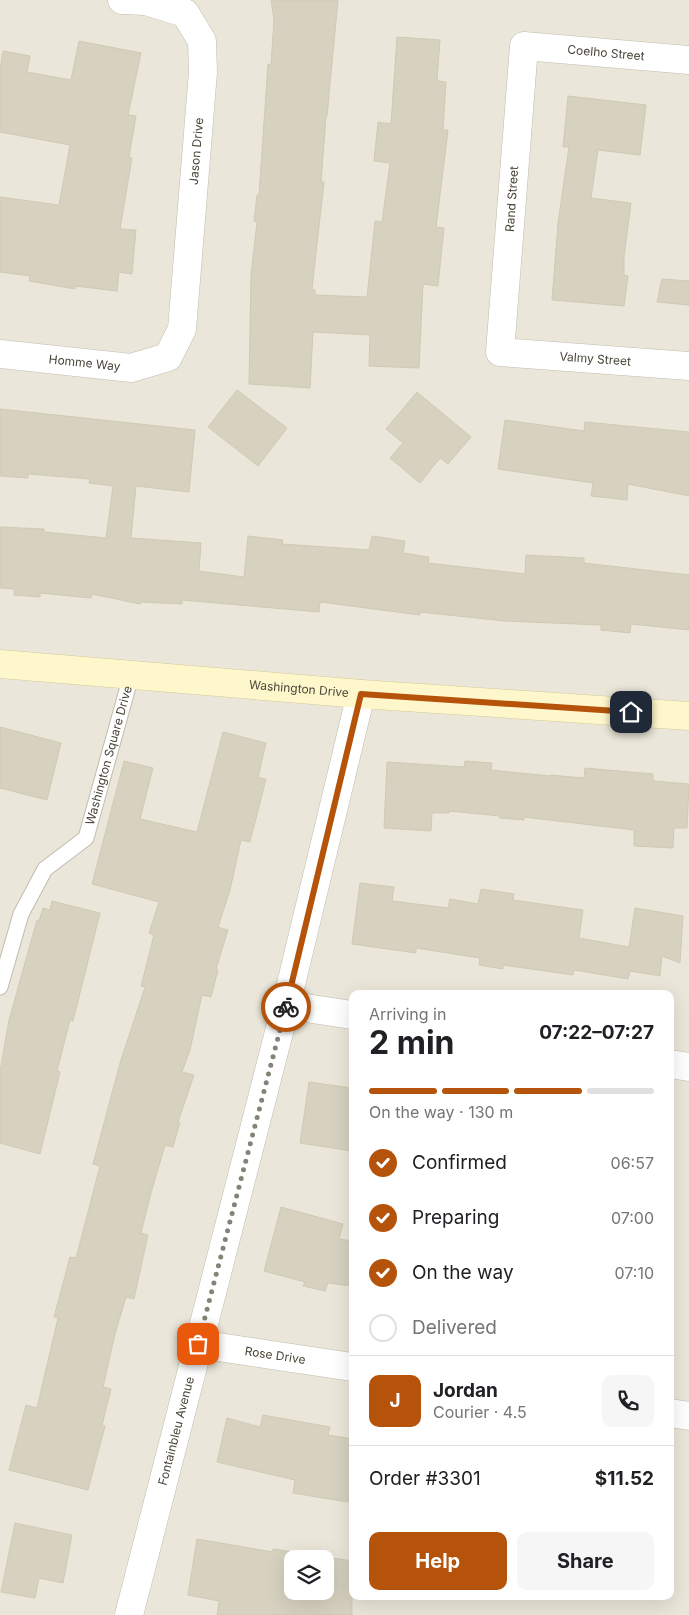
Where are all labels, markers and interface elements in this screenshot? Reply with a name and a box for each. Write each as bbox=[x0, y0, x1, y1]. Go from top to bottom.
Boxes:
street label: Coelho Street bbox=[567, 42, 645, 63]
street label: Jason Drive bbox=[186, 117, 206, 185]
street label: Rand Street bbox=[502, 165, 521, 232]
street label: Valmy Street bbox=[559, 348, 632, 369]
street label: Homme Way bbox=[48, 351, 121, 374]
street label: Washington Drive bbox=[249, 677, 349, 700]
street label: Washington Square Drive bbox=[82, 684, 135, 827]
pin bbox=[610, 691, 652, 733]
icon: home bbox=[617, 698, 645, 726]
courier bbox=[261, 982, 311, 1032]
icon: bike bbox=[272, 993, 300, 1021]
text: Arriving in bbox=[369, 1004, 446, 1024]
text: 07:22–07:27 bbox=[539, 1021, 654, 1044]
text: 2 min bbox=[369, 1023, 455, 1062]
text: On the way · 130 m bbox=[369, 1102, 513, 1122]
icon: check bbox=[369, 1149, 397, 1177]
text: Confirmed bbox=[412, 1151, 507, 1174]
text: 06:57 bbox=[611, 1153, 654, 1173]
icon: check bbox=[369, 1204, 397, 1232]
text: Preparing bbox=[412, 1206, 499, 1229]
text: 07:00 bbox=[611, 1208, 654, 1228]
icon: check bbox=[369, 1259, 397, 1287]
text: On the way bbox=[412, 1261, 514, 1284]
text: 07:10 bbox=[614, 1263, 654, 1283]
text: Delivered bbox=[412, 1316, 497, 1339]
pin bbox=[177, 1323, 219, 1365]
icon: bag bbox=[184, 1330, 212, 1358]
street label: Rose Drive bbox=[244, 1343, 307, 1367]
street label: Fontainbleu Avenue bbox=[155, 1375, 197, 1487]
button: phone bbox=[602, 1375, 654, 1427]
text: Jordan bbox=[433, 1379, 498, 1402]
text: J bbox=[389, 1389, 401, 1412]
text: Courier · 4.5 bbox=[433, 1402, 527, 1422]
text: Order #3301 bbox=[369, 1467, 481, 1490]
text: $11.52 bbox=[595, 1467, 654, 1490]
button: Help bbox=[369, 1532, 507, 1590]
button: Share bbox=[517, 1532, 654, 1590]
map controls bbox=[284, 1550, 334, 1600]
button: layers bbox=[284, 1550, 334, 1600]

